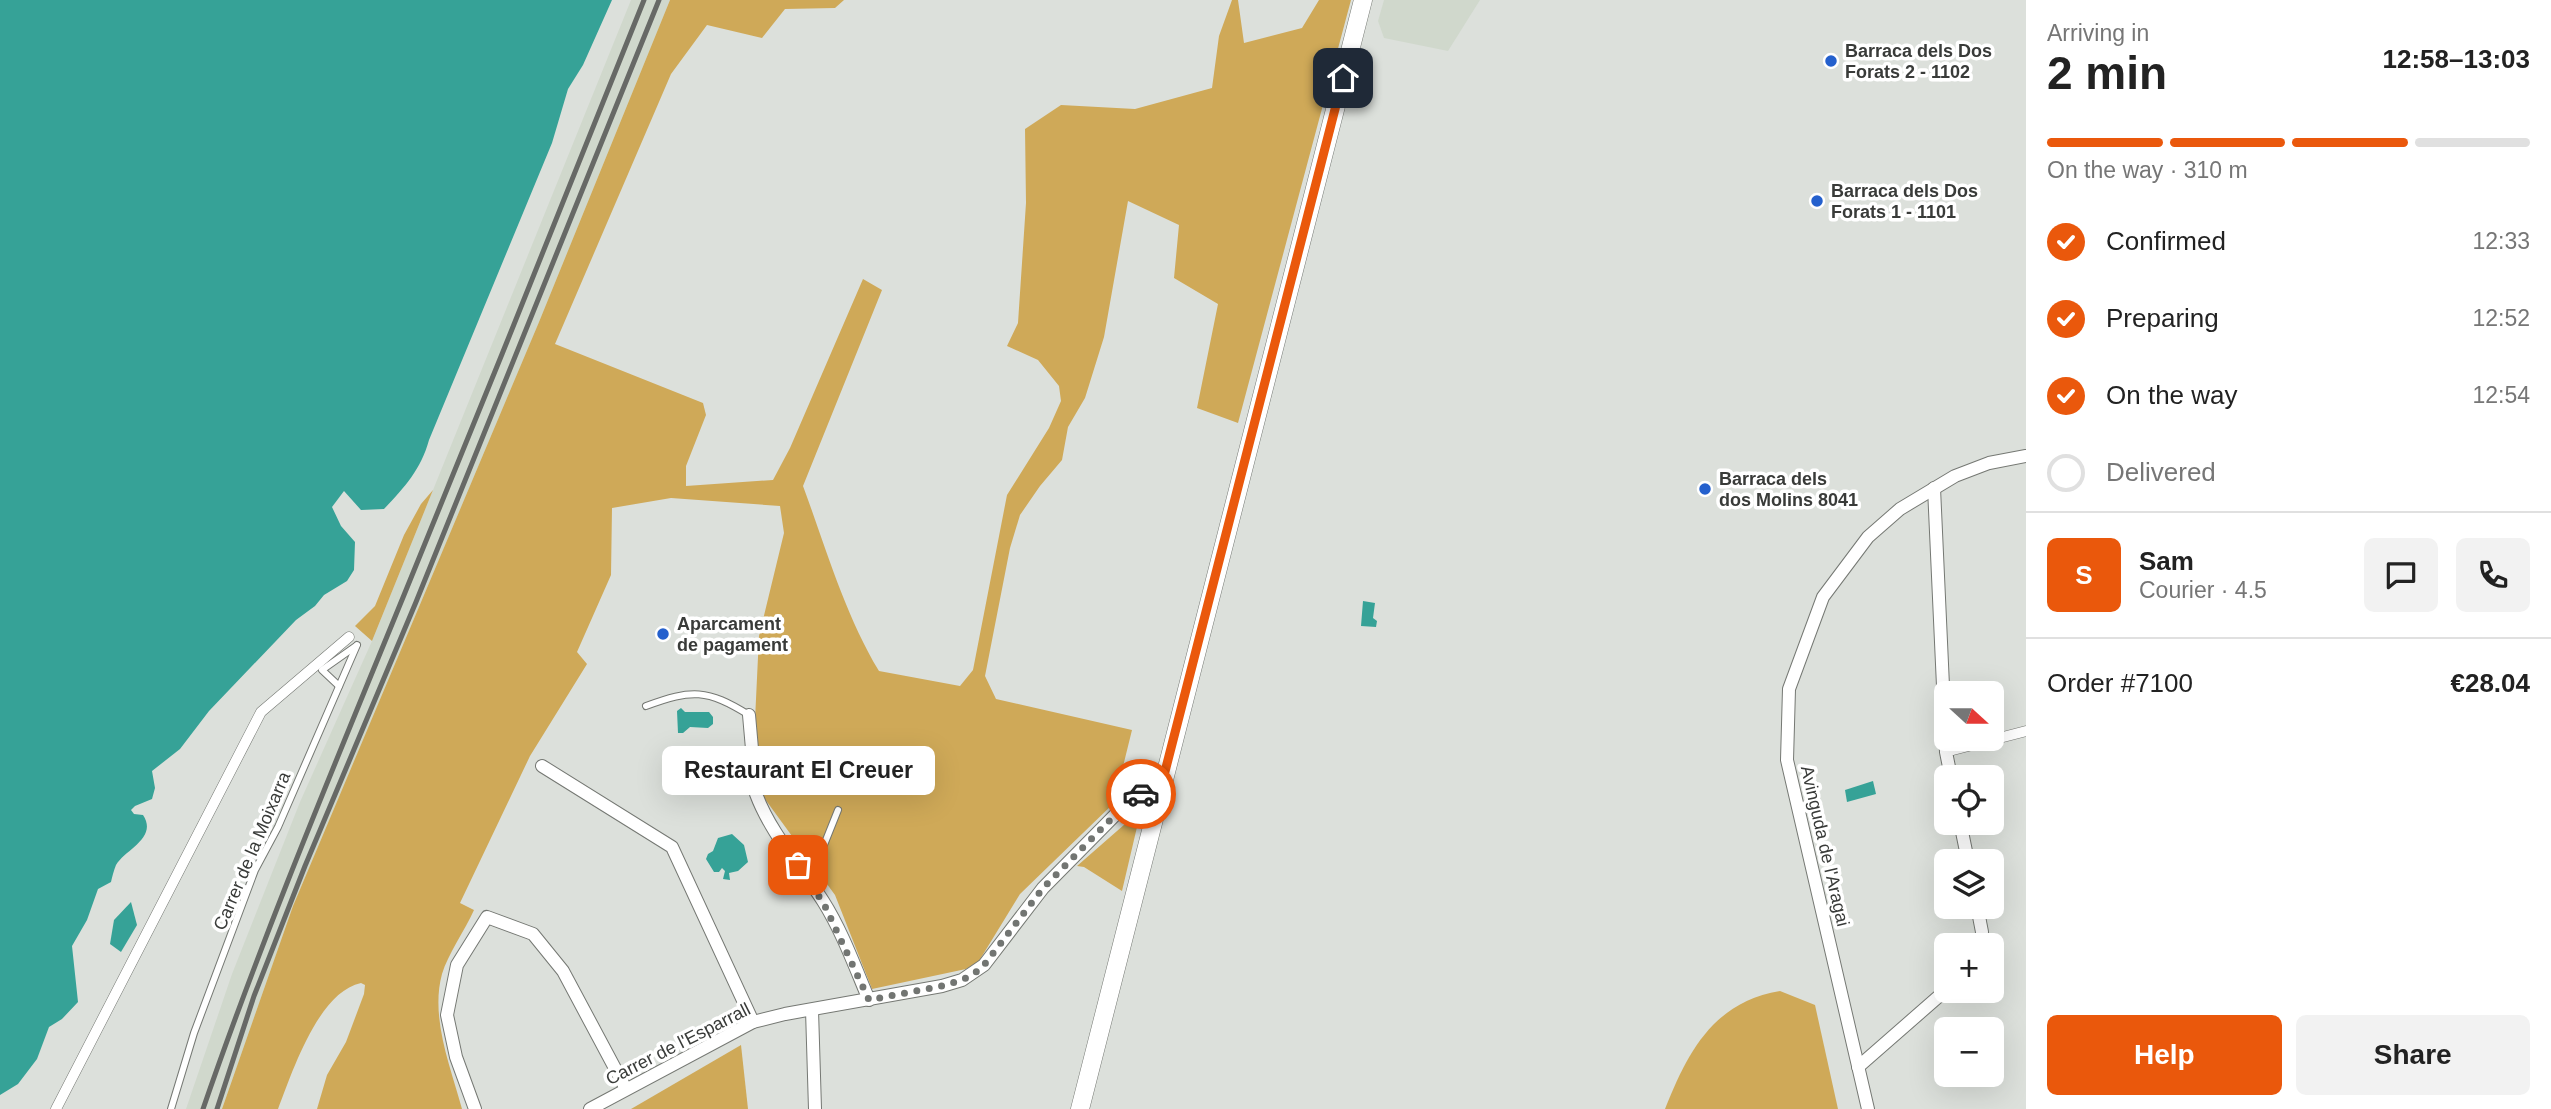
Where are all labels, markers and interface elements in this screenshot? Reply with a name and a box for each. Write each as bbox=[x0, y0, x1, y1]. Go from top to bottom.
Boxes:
text: Arriving in bbox=[2047, 20, 2149, 46]
place label: Barraca dels Dos Forats 2 - 1102 bbox=[1845, 41, 1992, 82]
text: 12:58–13:03 bbox=[2383, 44, 2530, 74]
text: 2 min bbox=[2047, 47, 2167, 99]
pin bbox=[1313, 48, 1373, 108]
marker: Barraca dels Dos Forats 2 - 1102 bbox=[1823, 53, 1839, 69]
icon: home bbox=[1324, 59, 1362, 97]
text: On the way · 310 m bbox=[2047, 157, 2248, 183]
place label: Barraca dels Dos Forats 1 - 1101 bbox=[1831, 181, 1978, 222]
marker: Barraca dels Dos Forats 1 - 1101 bbox=[1809, 193, 1825, 209]
icon: check bbox=[2047, 223, 2085, 261]
text: Confirmed bbox=[2106, 226, 2226, 256]
text: 12:33 bbox=[2472, 228, 2530, 254]
icon: check bbox=[2047, 300, 2085, 338]
text: Preparing bbox=[2106, 303, 2219, 333]
text: 12:52 bbox=[2472, 305, 2530, 331]
icon: check bbox=[2047, 377, 2085, 415]
text: On the way bbox=[2106, 380, 2238, 410]
text: 12:54 bbox=[2472, 382, 2530, 408]
text: Delivered bbox=[2106, 457, 2216, 487]
place label: Barraca dels dos Molins 8041 bbox=[1719, 469, 1858, 510]
marker: Barraca dels dos Molins 8041 bbox=[1697, 481, 1713, 497]
button: chat bbox=[2364, 538, 2438, 612]
button: phone bbox=[2456, 538, 2530, 612]
text: Sam bbox=[2139, 546, 2194, 576]
text: S bbox=[2075, 560, 2093, 590]
text: Courier · 4.5 bbox=[2139, 577, 2267, 603]
place label: Aparcament de pagament bbox=[677, 614, 788, 655]
marker: Aparcament de pagament bbox=[655, 626, 671, 642]
text: Order #7100 bbox=[2047, 668, 2193, 698]
text: €28.04 bbox=[2450, 668, 2530, 698]
north arrow bbox=[1934, 681, 2004, 751]
map controls bbox=[1934, 681, 2004, 1087]
callout: Restaurant El Creuer bbox=[662, 746, 934, 795]
text: Restaurant El Creuer bbox=[684, 757, 913, 783]
courier bbox=[1106, 759, 1176, 829]
street label: Avinguda de l'Aragai bbox=[1797, 764, 1853, 928]
button: locate bbox=[1934, 765, 2004, 835]
street label: Carrer de la Moixarra bbox=[210, 768, 295, 933]
icon: car bbox=[1122, 775, 1160, 813]
pin bbox=[768, 835, 828, 895]
icon: bag bbox=[779, 846, 817, 884]
button: layers bbox=[1934, 849, 2004, 919]
button: + bbox=[1934, 933, 2004, 1003]
street label: Carrer de l'Esparrall bbox=[602, 999, 754, 1089]
button: Help bbox=[2047, 1015, 2282, 1095]
button: Share bbox=[2296, 1015, 2530, 1095]
button: − bbox=[1934, 1017, 2004, 1087]

